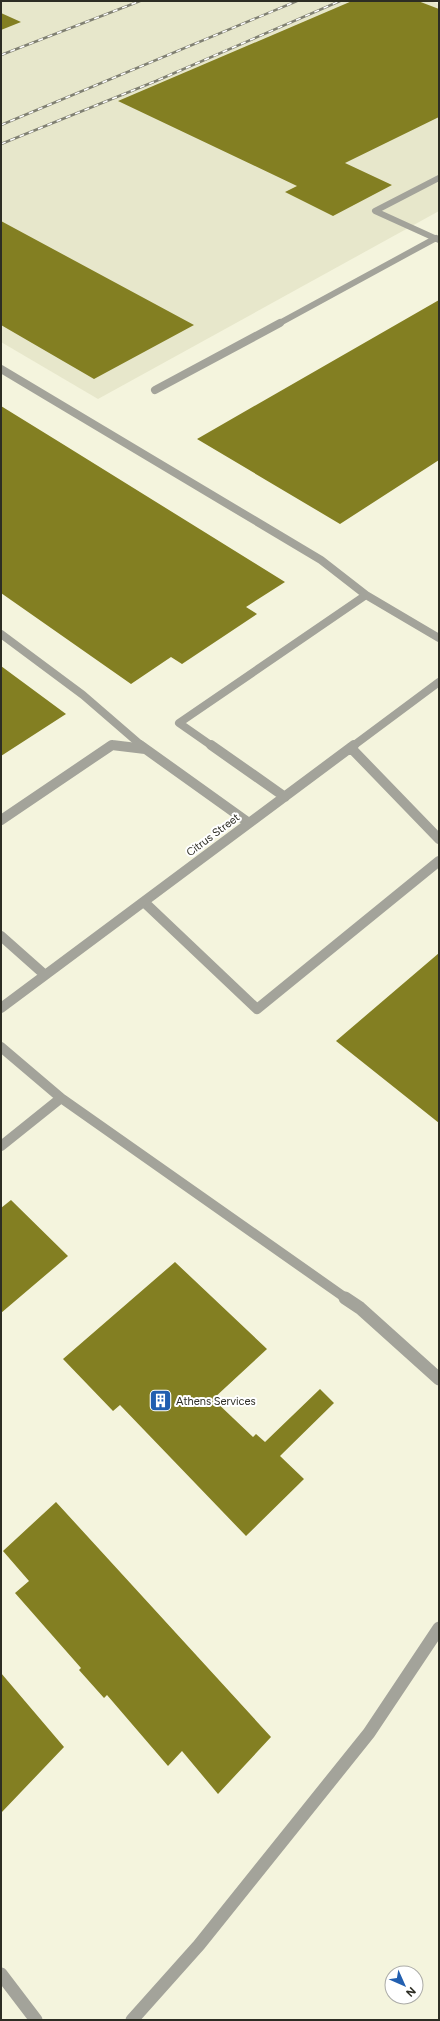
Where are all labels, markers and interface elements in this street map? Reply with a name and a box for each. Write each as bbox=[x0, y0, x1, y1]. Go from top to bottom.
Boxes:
street label: Citrus Street bbox=[184, 811, 242, 859]
building icon: Athens Services bbox=[147, 1388, 173, 1414]
place label: Athens Services bbox=[176, 1395, 256, 1408]
north arrow bbox=[384, 1965, 424, 2005]
text: N bbox=[403, 1984, 418, 1999]

